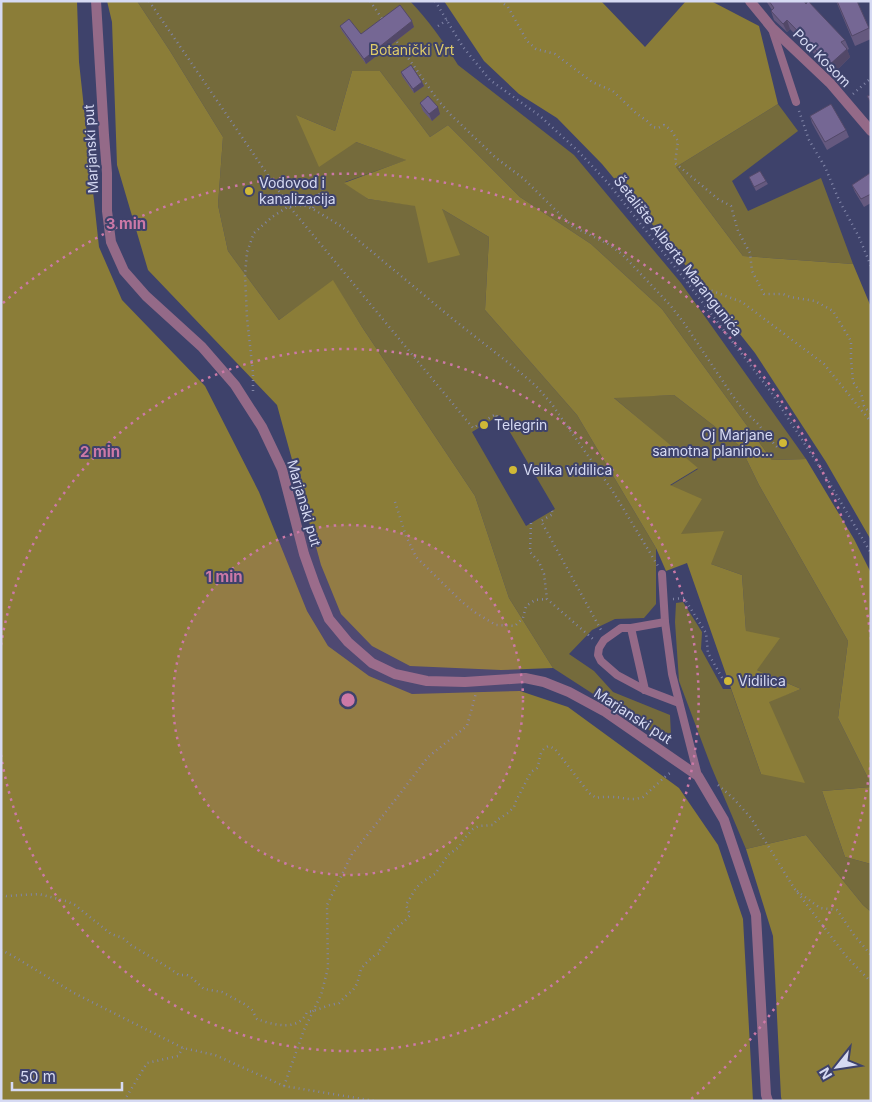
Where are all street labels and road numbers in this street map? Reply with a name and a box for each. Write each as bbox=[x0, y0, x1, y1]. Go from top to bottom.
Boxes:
street label: Pod Kosom bbox=[790, 25, 855, 90]
street label: Marjanski put bbox=[80, 104, 101, 194]
street label: Šetalište Alberta Marangunića bbox=[611, 172, 746, 339]
street label: Marjanski put bbox=[284, 458, 325, 549]
street label: Marjanski put bbox=[591, 684, 676, 747]

